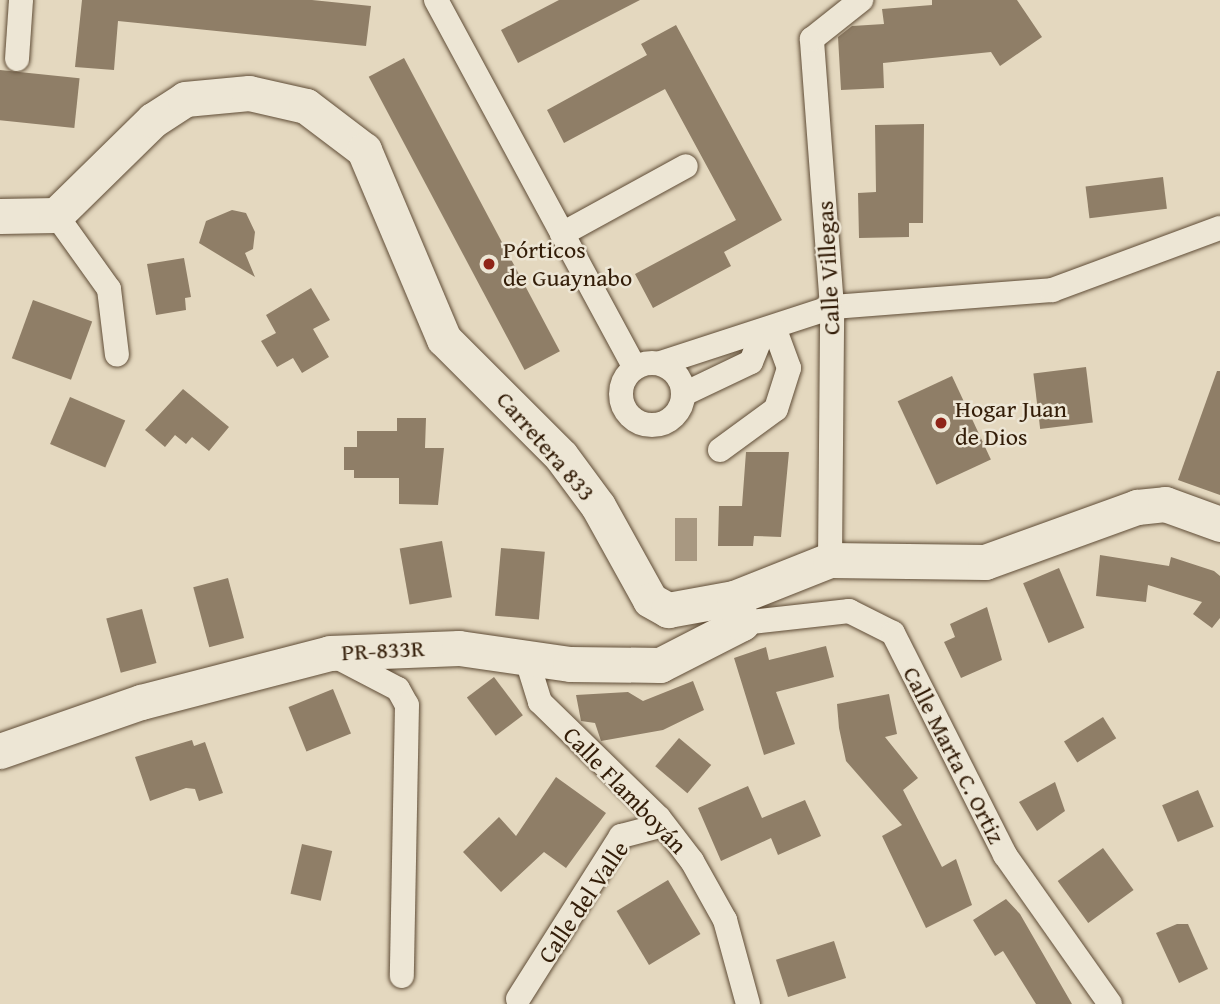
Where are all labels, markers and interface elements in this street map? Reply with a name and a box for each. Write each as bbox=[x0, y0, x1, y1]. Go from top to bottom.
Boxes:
street label: Calle Villegas bbox=[810, 200, 846, 336]
place label: Pórticos de Guaynabo bbox=[503, 236, 632, 292]
marker: Pórticos de Guaynabo bbox=[481, 256, 497, 272]
street label: Carretera 833 bbox=[491, 385, 601, 507]
place label: Hogar Juan de Dios bbox=[955, 395, 1067, 451]
marker: Hogar Juan de Dios bbox=[933, 415, 949, 431]
street label: PR-833R bbox=[341, 633, 425, 667]
street label: Calle Marta C. Ortiz bbox=[897, 662, 1011, 848]
street label: Calle Flamboyán bbox=[557, 721, 693, 859]
street label: Calle del Valle bbox=[532, 836, 634, 968]

